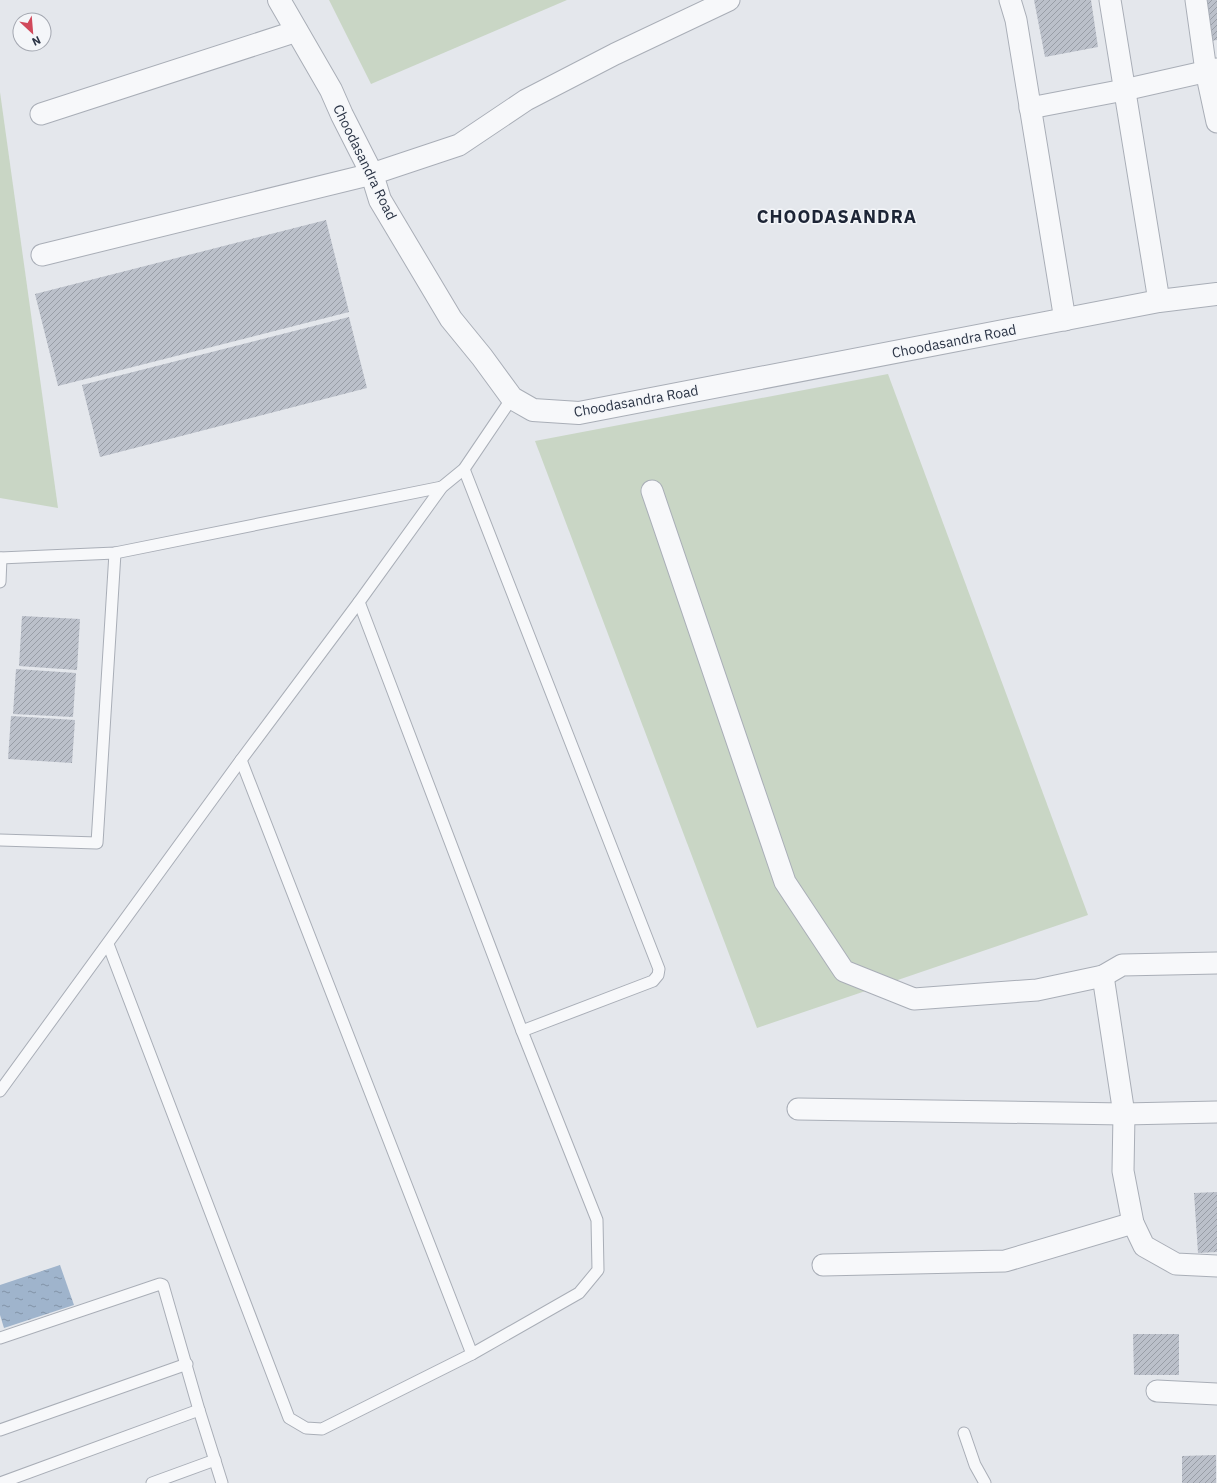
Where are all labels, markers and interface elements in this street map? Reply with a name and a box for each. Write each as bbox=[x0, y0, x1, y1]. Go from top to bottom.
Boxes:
north arrow bbox=[12, 12, 52, 52]
text: N bbox=[30, 33, 43, 49]
street label: Choodasandra Road bbox=[329, 101, 401, 223]
district label: CHOODASANDRA bbox=[757, 205, 917, 228]
street label: Choodasandra Road bbox=[890, 320, 1018, 362]
street label: Choodasandra Road bbox=[572, 381, 700, 421]

